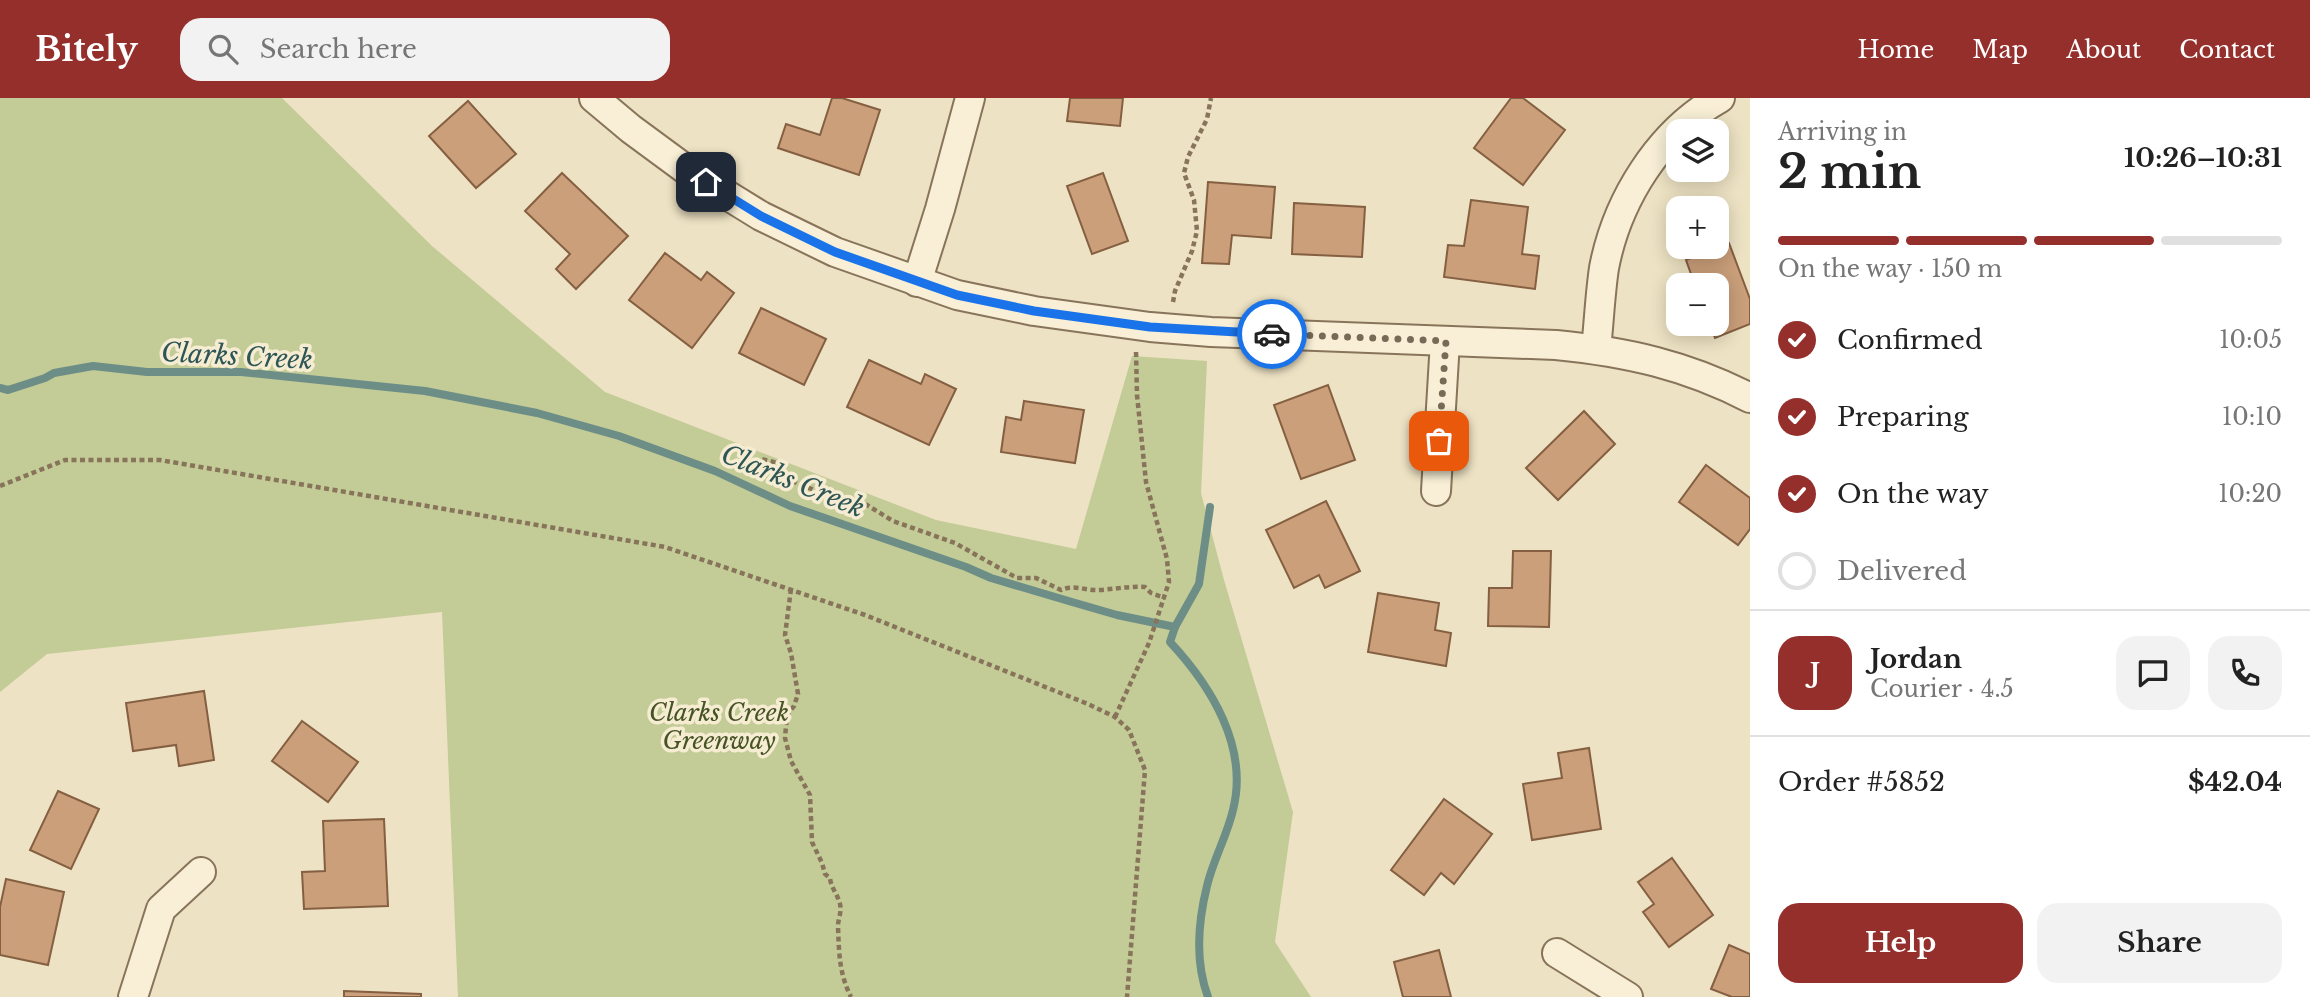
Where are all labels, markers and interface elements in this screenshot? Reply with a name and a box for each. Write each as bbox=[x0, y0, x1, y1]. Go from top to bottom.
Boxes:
search box bbox=[180, 18, 670, 81]
text: Bitely bbox=[35, 29, 138, 70]
icon: search bbox=[204, 30, 242, 68]
text: Search here bbox=[260, 33, 417, 65]
text: Home bbox=[1858, 35, 1934, 64]
text: Map bbox=[1972, 35, 2028, 64]
text: About bbox=[2066, 35, 2141, 64]
text: Contact bbox=[2179, 35, 2275, 64]
text: Arriving in bbox=[1778, 118, 1907, 146]
map controls bbox=[1666, 119, 1729, 336]
button: layers bbox=[1666, 119, 1729, 182]
text: 10:26–10:31 bbox=[2124, 142, 2282, 174]
text: 2 min bbox=[1778, 143, 1921, 200]
pin bbox=[676, 152, 736, 212]
icon: home bbox=[687, 163, 725, 201]
button: + bbox=[1666, 196, 1729, 259]
text: On the way · 150 m bbox=[1778, 255, 2002, 283]
button: − bbox=[1666, 273, 1729, 336]
courier bbox=[1237, 299, 1307, 369]
icon: car bbox=[1253, 315, 1291, 353]
icon: check bbox=[1778, 321, 1816, 359]
text: Confirmed bbox=[1837, 324, 1982, 356]
text: 10:05 bbox=[2219, 326, 2282, 354]
water label: Clarks Creek bbox=[160, 336, 314, 376]
icon: check bbox=[1778, 398, 1816, 436]
text: Preparing bbox=[1837, 401, 1969, 433]
text: 10:10 bbox=[2222, 403, 2282, 431]
pin bbox=[1409, 411, 1469, 471]
icon: bag bbox=[1420, 422, 1458, 460]
water label: Clarks Creek bbox=[717, 438, 869, 524]
icon: check bbox=[1778, 475, 1816, 513]
text: On the way bbox=[1837, 478, 1989, 510]
text: 10:20 bbox=[2218, 480, 2282, 508]
text: Delivered bbox=[1837, 555, 1967, 587]
button: chat bbox=[2116, 636, 2190, 710]
button: phone bbox=[2208, 636, 2282, 710]
text: Jordan bbox=[1870, 643, 1962, 675]
text: J bbox=[1810, 657, 1820, 689]
text: Courier · 4.5 bbox=[1870, 675, 2014, 703]
park label: Clarks Creek Greenway bbox=[649, 698, 789, 755]
text: Order #5852 bbox=[1778, 766, 1945, 798]
text: $42.04 bbox=[2188, 766, 2282, 798]
button: Help bbox=[1778, 903, 2023, 983]
button: Share bbox=[2037, 903, 2282, 983]

